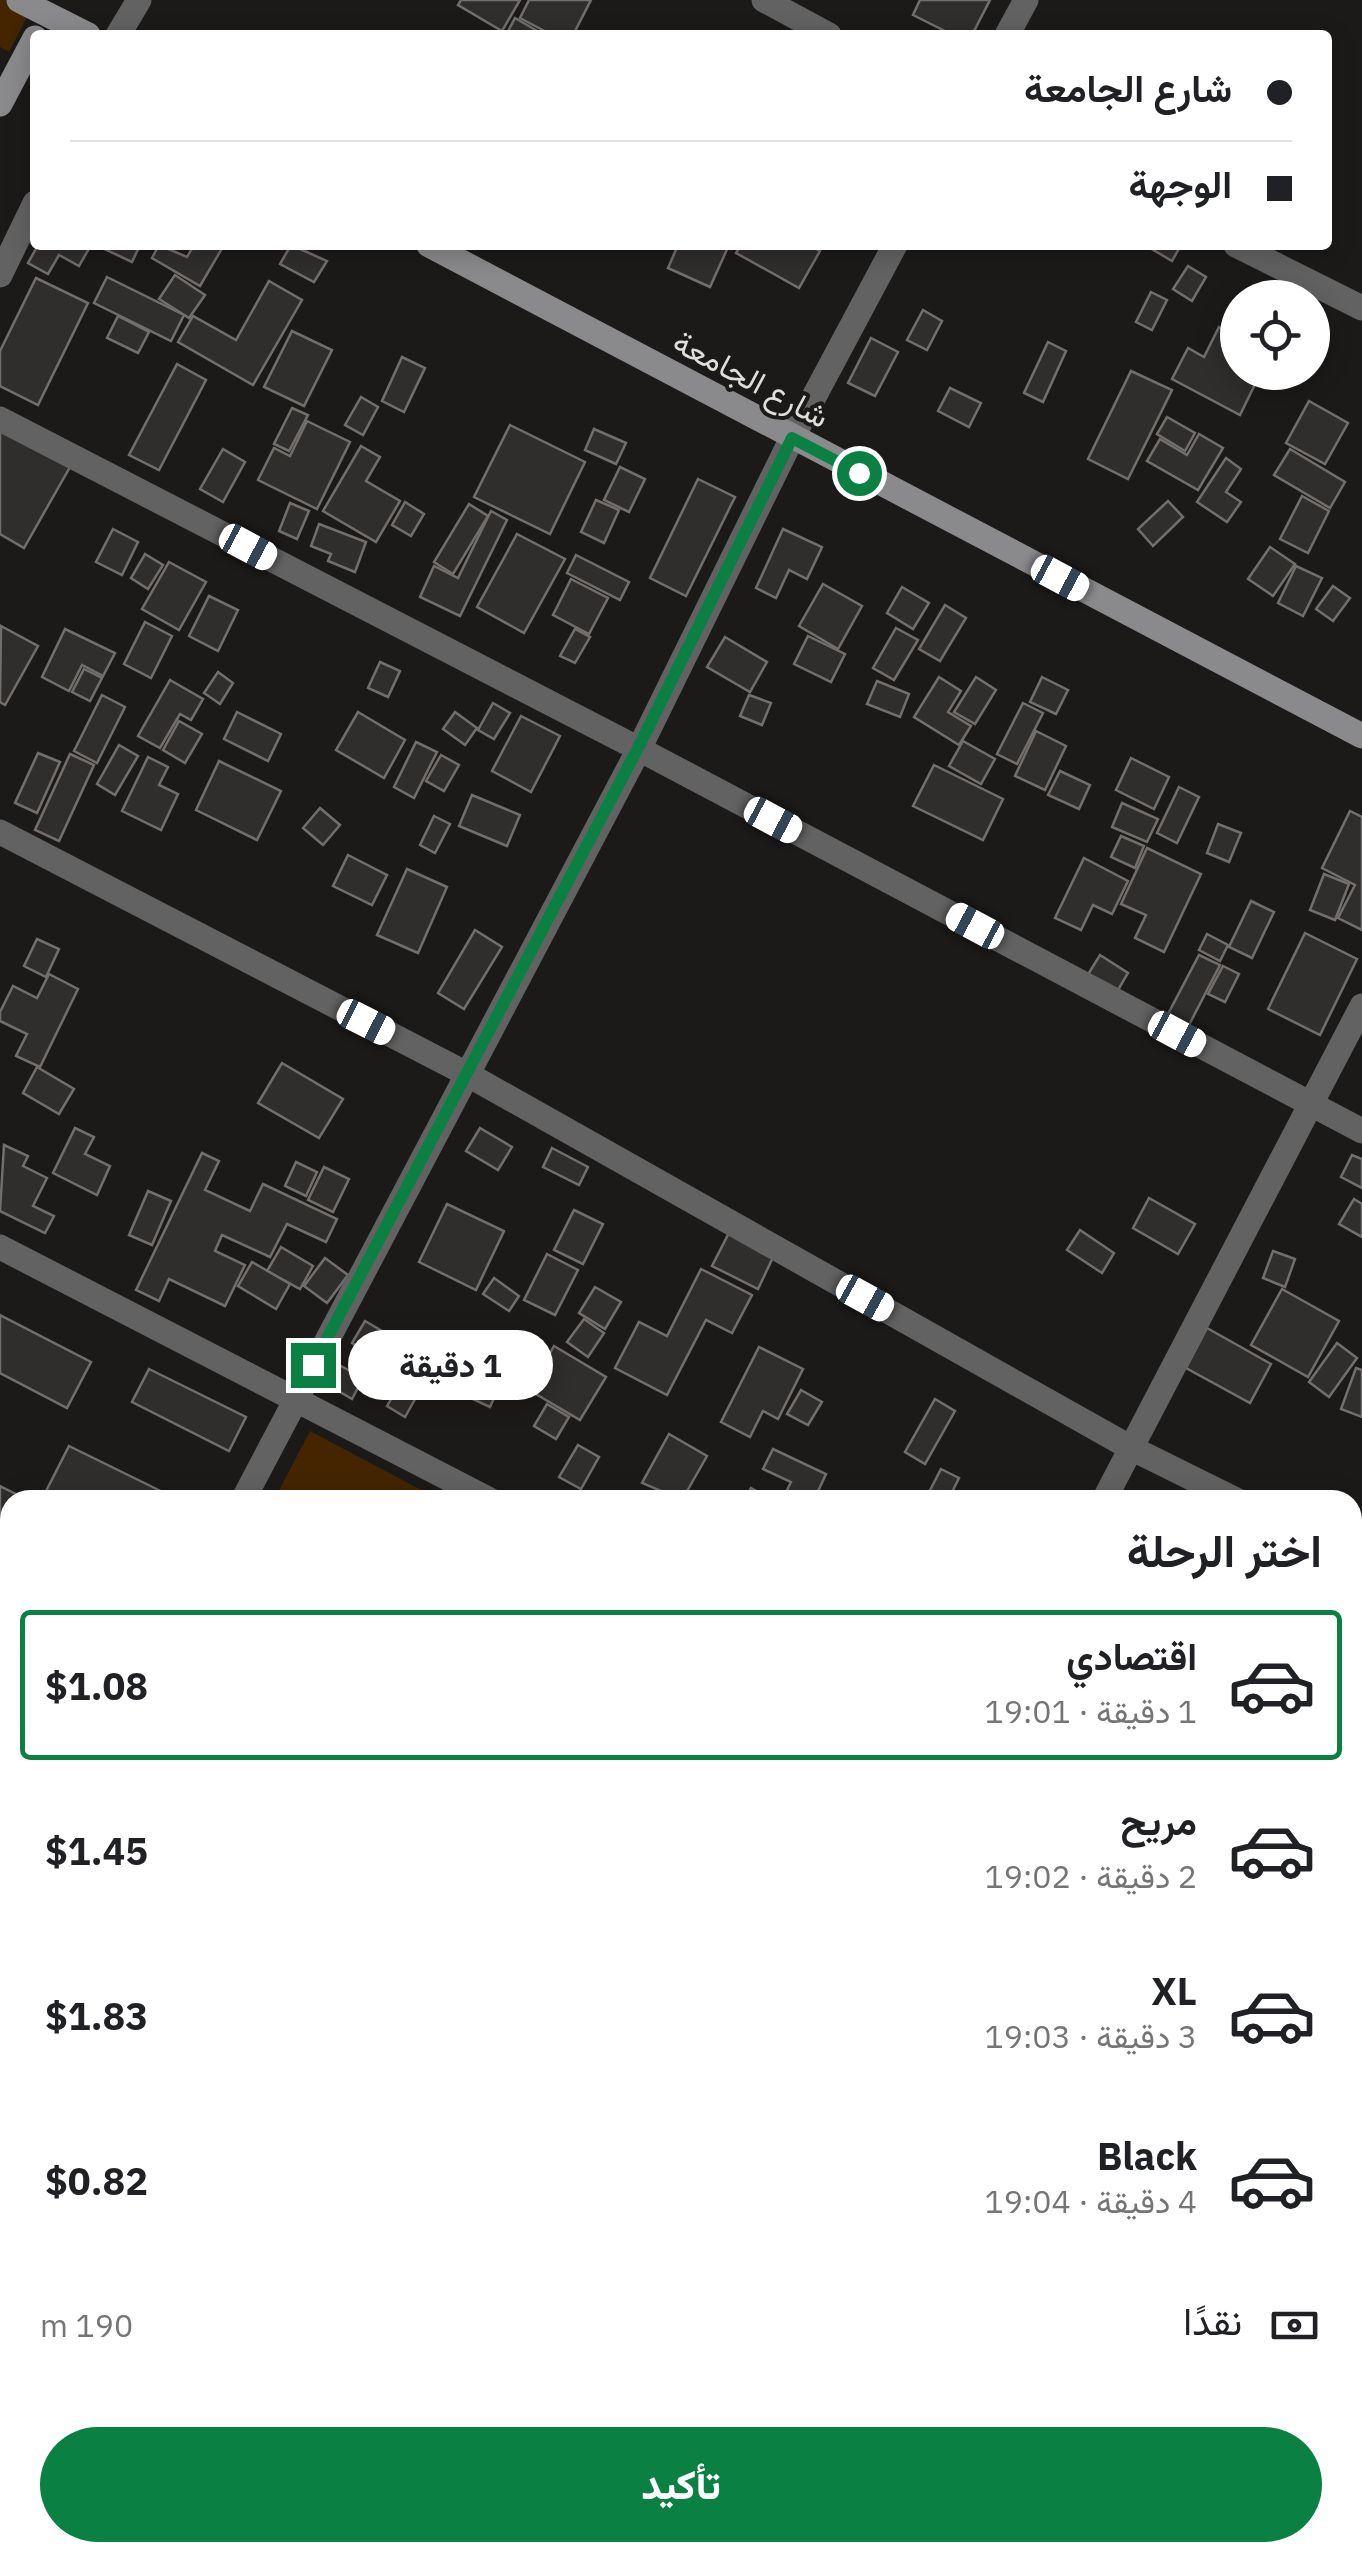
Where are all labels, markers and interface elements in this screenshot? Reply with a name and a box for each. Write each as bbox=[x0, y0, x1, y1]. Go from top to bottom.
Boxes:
text: شارع الجامعة bbox=[1024, 63, 1232, 112]
text: الوجهة bbox=[1129, 159, 1232, 208]
map controls bbox=[1220, 280, 1330, 390]
button: locate bbox=[1220, 280, 1330, 390]
street label: شارع الجامعة bbox=[665, 320, 837, 438]
route start bbox=[837, 451, 882, 496]
car bbox=[214, 520, 282, 574]
car bbox=[1026, 551, 1094, 605]
car bbox=[739, 793, 807, 847]
car bbox=[941, 899, 1009, 953]
car bbox=[332, 995, 400, 1049]
car bbox=[1143, 1007, 1211, 1061]
car bbox=[831, 1270, 899, 1326]
callout: 1 دقيقة bbox=[348, 1330, 553, 1400]
route end bbox=[291, 1343, 336, 1388]
text: 1 دقيقة bbox=[399, 1344, 502, 1386]
text: اختر الرحلة bbox=[1127, 1521, 1322, 1579]
text: اقتصادي bbox=[1066, 1631, 1197, 1680]
icon: car bbox=[1227, 1640, 1317, 1730]
text: $1.08 bbox=[45, 1661, 148, 1710]
text: 1 دقيقة · 19:01 bbox=[984, 1690, 1197, 1732]
text: مريح bbox=[1121, 1796, 1197, 1845]
icon: car bbox=[1227, 1805, 1317, 1895]
text: $1.45 bbox=[45, 1826, 148, 1875]
text: 2 دقيقة · 19:02 bbox=[984, 1855, 1197, 1897]
text: XL bbox=[1151, 1966, 1197, 2015]
icon: car bbox=[1227, 1970, 1317, 2060]
text: $1.83 bbox=[45, 1991, 148, 2040]
text: 3 دقيقة · 19:03 bbox=[984, 2015, 1197, 2057]
text: Black bbox=[1097, 2131, 1197, 2180]
icon: car bbox=[1227, 2135, 1317, 2225]
text: $0.82 bbox=[45, 2156, 148, 2205]
text: 4 دقيقة · 19:04 bbox=[984, 2180, 1197, 2222]
text: نقدًا bbox=[1183, 2296, 1242, 2345]
icon: cash bbox=[1267, 2298, 1322, 2353]
text: 190 m bbox=[40, 2304, 133, 2346]
button: تأكيد bbox=[40, 2427, 1322, 2542]

